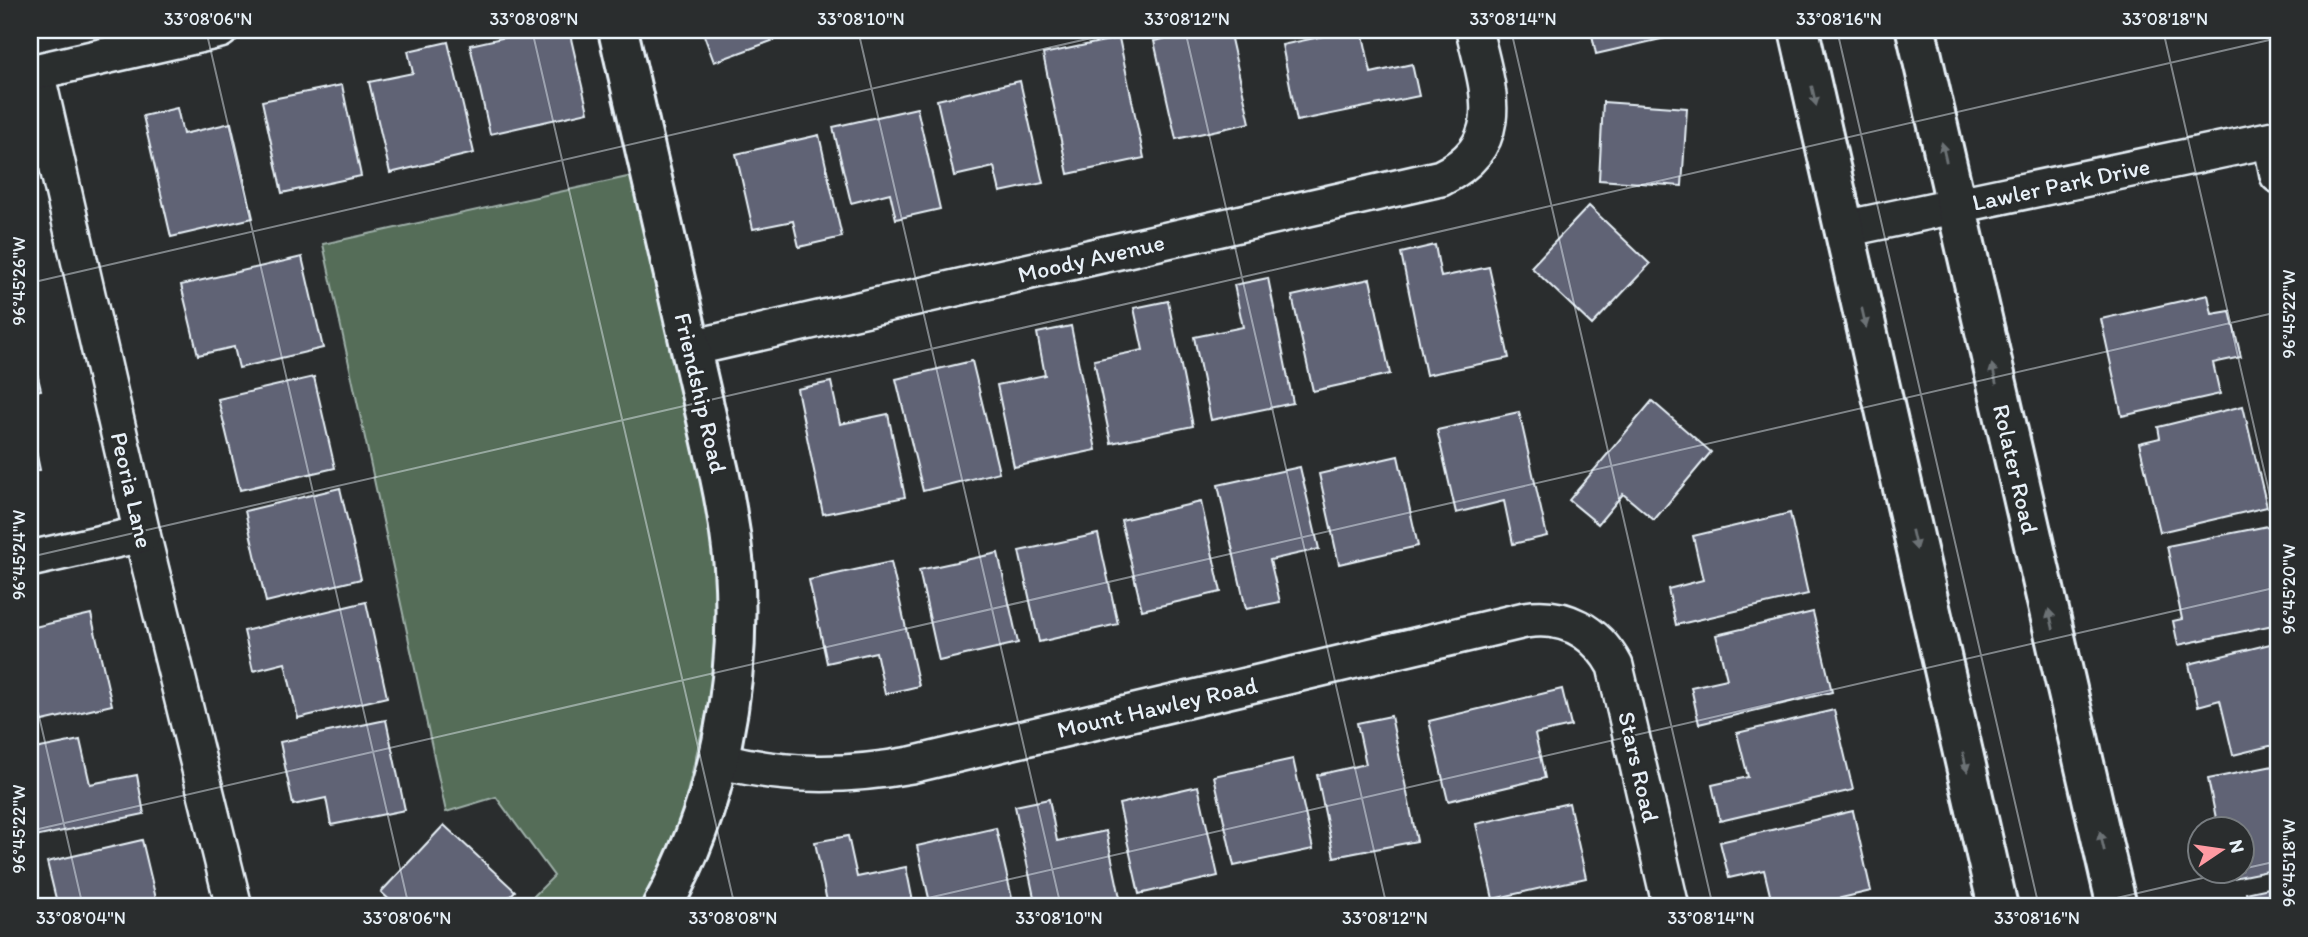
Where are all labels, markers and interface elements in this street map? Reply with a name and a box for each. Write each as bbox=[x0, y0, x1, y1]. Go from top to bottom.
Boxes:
text: 33°08'06"N bbox=[164, 8, 252, 30]
text: 33°08'08"N bbox=[490, 8, 578, 30]
text: 33°08'10"N bbox=[817, 8, 905, 30]
text: 33°08'12"N bbox=[1144, 8, 1230, 30]
text: 33°08'14"N bbox=[1469, 8, 1557, 30]
text: 33°08'16"N bbox=[1796, 8, 1882, 30]
text: 33°08'18"N bbox=[2122, 8, 2208, 30]
one-way arrow bbox=[1809, 85, 1820, 107]
one-way arrow bbox=[1938, 141, 1949, 163]
street label: Lawler Park Drive bbox=[1970, 151, 2152, 217]
street label: Moody Avenue bbox=[1015, 227, 1167, 289]
text: 96°45'26"W bbox=[8, 237, 30, 325]
text: 96°45'22"W bbox=[2278, 270, 2300, 358]
one-way arrow bbox=[1859, 307, 1870, 329]
street label: Friendship Road bbox=[668, 310, 734, 476]
one-way arrow bbox=[1988, 362, 1999, 384]
street label: Rolater Road bbox=[1987, 401, 2045, 537]
street label: Peoria Lane bbox=[105, 429, 159, 551]
text: 96°45'24"W bbox=[8, 510, 30, 600]
one-way arrow bbox=[1909, 529, 1920, 551]
text: 96°45'20"W bbox=[2278, 544, 2300, 634]
one-way arrow bbox=[2045, 608, 2056, 630]
street label: Mount Hawley Road bbox=[1054, 670, 1260, 744]
street label: Stars Road bbox=[1612, 709, 1666, 825]
one-way arrow bbox=[1959, 751, 1970, 773]
text: 96°45'22"W bbox=[8, 785, 30, 873]
north arrow bbox=[2186, 814, 2256, 884]
text: 96°45'18"W bbox=[2278, 819, 2300, 907]
one-way arrow bbox=[2096, 830, 2107, 852]
text: N bbox=[2224, 837, 2250, 855]
text: 33°08'04"N bbox=[36, 907, 126, 929]
text: 33°08'06"N bbox=[363, 907, 451, 929]
text: 33°08'08"N bbox=[689, 907, 777, 929]
text: 33°08'10"N bbox=[1015, 907, 1103, 929]
text: 33°08'12"N bbox=[1342, 907, 1428, 929]
text: 33°08'14"N bbox=[1667, 907, 1755, 929]
text: 33°08'16"N bbox=[1994, 907, 2080, 929]

